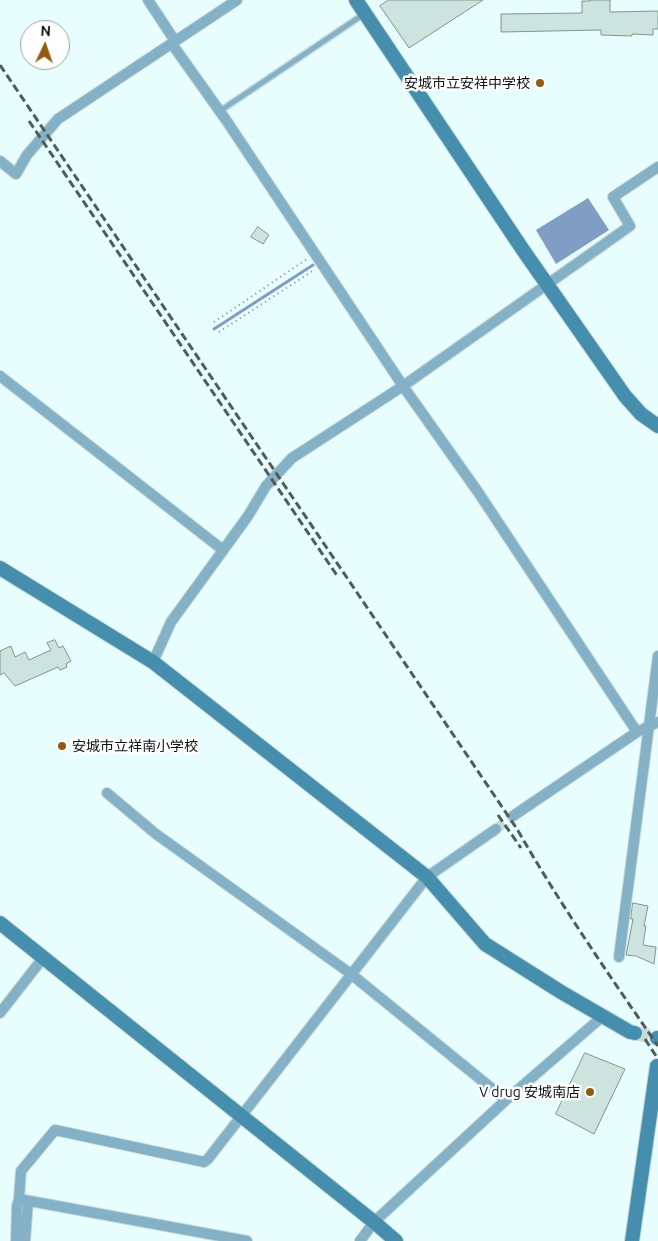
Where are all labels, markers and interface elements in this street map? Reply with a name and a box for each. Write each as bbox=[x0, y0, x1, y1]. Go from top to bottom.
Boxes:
north arrow bbox=[20, 20, 70, 70]
text: N bbox=[40, 23, 51, 39]
place label: 安城市立安祥中学校 bbox=[404, 75, 530, 91]
marker: 安城市立安祥中学校 bbox=[534, 77, 546, 89]
place label: 安城市立祥南小学校 bbox=[72, 738, 198, 754]
marker: 安城市立祥南小学校 bbox=[56, 740, 68, 752]
place label: V drug 安城南店 bbox=[479, 1084, 580, 1100]
marker: V drug 安城南店 bbox=[584, 1086, 596, 1098]

